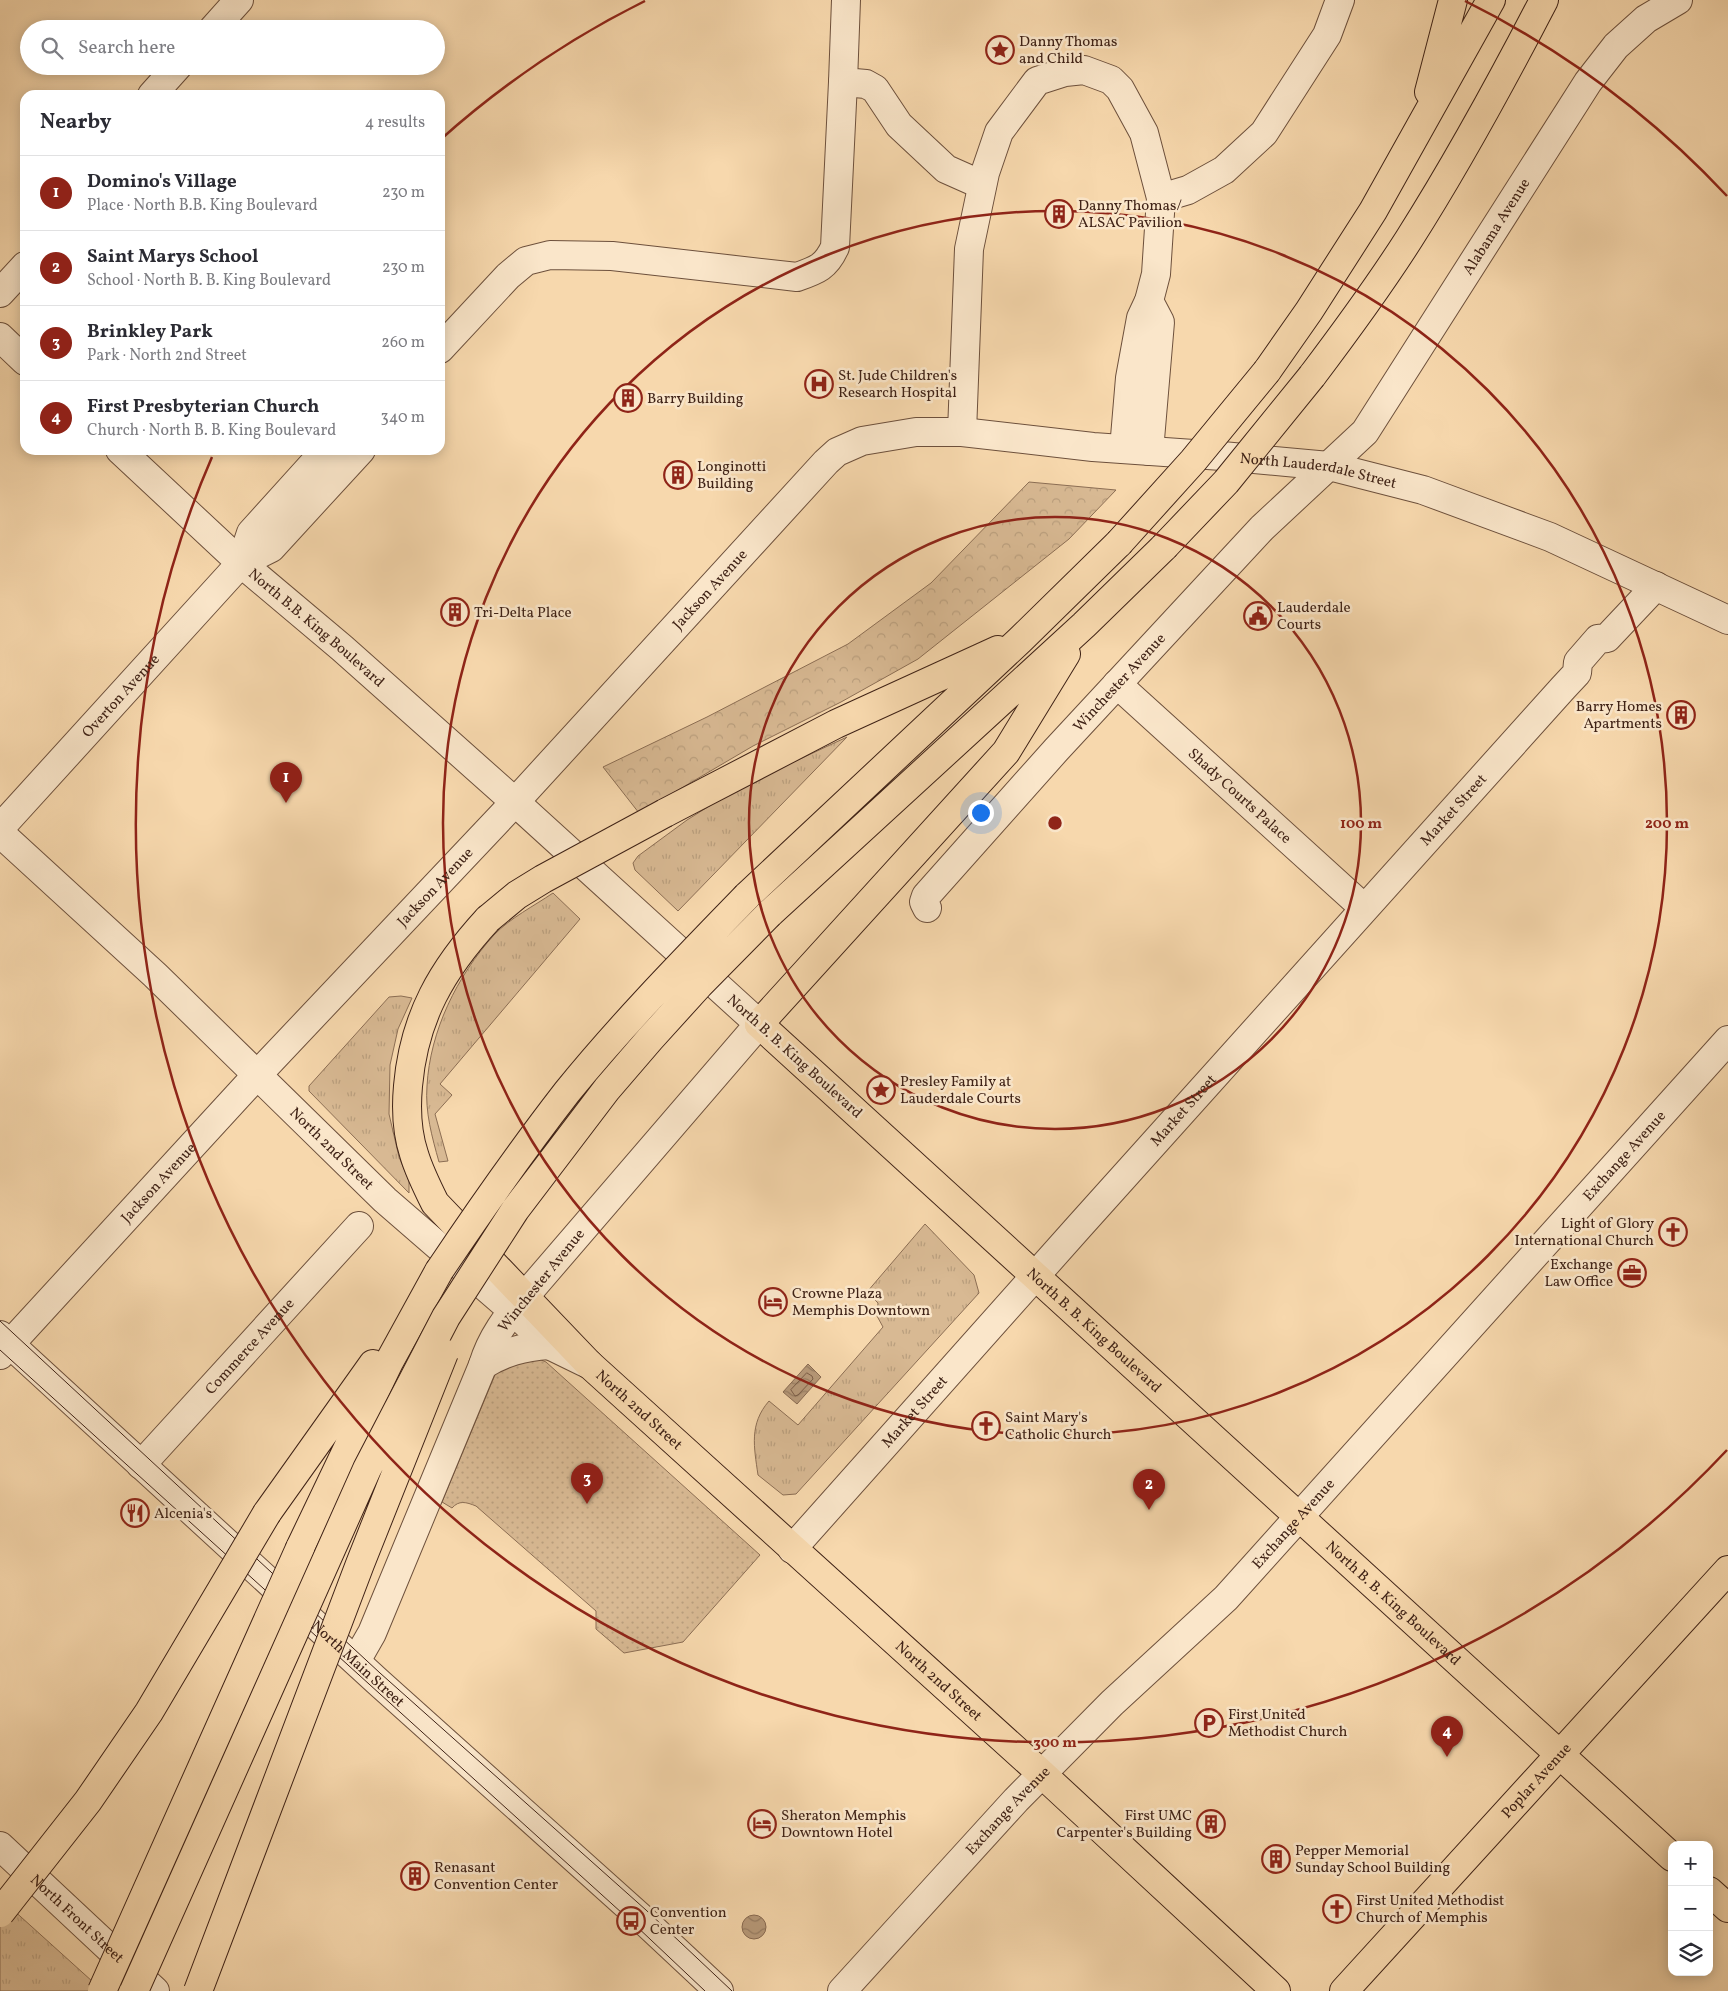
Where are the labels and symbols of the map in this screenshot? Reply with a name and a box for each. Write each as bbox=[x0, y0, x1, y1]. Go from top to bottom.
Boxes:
place label: Danny Thomas and Child bbox=[1019, 32, 1118, 70]
place icon: Danny Thomas and Child bbox=[985, 35, 1015, 65]
street label: Alabama Avenue bbox=[1459, 175, 1536, 280]
place label: Danny Thomas/ ALSAC Pavilion bbox=[1078, 196, 1183, 234]
building icon: Danny Thomas/ ALSAC Pavilion bbox=[1044, 199, 1074, 229]
place label: St. Jude Children's Research Hospital bbox=[838, 366, 957, 404]
hospital icon: St. Jude Children's Research Hospital bbox=[804, 369, 834, 399]
building icon: Barry Building bbox=[613, 383, 643, 413]
place label: Barry Building bbox=[647, 389, 744, 410]
street label: North Lauderdale Street bbox=[1239, 449, 1398, 495]
place label: Longinotti Building bbox=[697, 457, 766, 495]
building icon: Longinotti Building bbox=[663, 460, 693, 490]
street label: Jackson Avenue bbox=[668, 545, 753, 635]
street label: North B.B. King Boulevard bbox=[243, 564, 388, 693]
building icon: Tri-Delta Place bbox=[440, 597, 470, 627]
place label: Lauderdale Courts bbox=[1277, 598, 1351, 636]
public building icon: Lauderdale Courts bbox=[1243, 601, 1273, 631]
place label: Tri-Delta Place bbox=[474, 603, 572, 624]
street label: Winchester Avenue bbox=[1069, 629, 1171, 737]
street label: Overton Avenue bbox=[78, 650, 165, 743]
place label: Barry Homes Apartments bbox=[1576, 697, 1662, 735]
building icon: Barry Homes Apartments bbox=[1666, 700, 1696, 730]
street label: Shady Courts Palace bbox=[1183, 744, 1295, 849]
pin: 1 bbox=[270, 762, 302, 803]
street label: Market Street bbox=[1416, 770, 1492, 851]
your location bbox=[968, 800, 994, 826]
centre of rings bbox=[1046, 814, 1064, 832]
text: 100 m bbox=[1340, 814, 1383, 835]
text: 200 m bbox=[1645, 814, 1689, 835]
street label: Jackson Avenue bbox=[393, 843, 479, 932]
street label: North B. B. King Boulevard bbox=[722, 990, 866, 1124]
street label: Market Street bbox=[1146, 1070, 1222, 1152]
place label: Presley Family at Lauderdale Courts bbox=[900, 1072, 1021, 1110]
place icon: Presley Family at Lauderdale Courts bbox=[866, 1075, 896, 1105]
street label: North 2nd Street bbox=[284, 1103, 378, 1196]
street label: Exchange Avenue bbox=[1579, 1107, 1672, 1206]
street label: Jackson Avenue bbox=[117, 1139, 202, 1228]
place label: Light of Glory International Church bbox=[1515, 1214, 1654, 1252]
church icon: Light of Glory International Church bbox=[1658, 1217, 1688, 1247]
street label: Winchester Avenue bbox=[494, 1225, 590, 1337]
place label: Exchange Law Office bbox=[1544, 1255, 1613, 1293]
office icon: Exchange Law Office bbox=[1617, 1258, 1647, 1288]
street label: North B. B. King Boulevard bbox=[1021, 1264, 1166, 1398]
place label: Crowne Plaza Memphis Downtown bbox=[792, 1284, 930, 1322]
hotel icon: Crowne Plaza Memphis Downtown bbox=[758, 1287, 788, 1317]
street label: Commerce Avenue bbox=[201, 1294, 300, 1400]
street label: North 2nd Street bbox=[590, 1366, 686, 1456]
street label: Market Street bbox=[878, 1372, 953, 1453]
place label: Saint Mary's Catholic Church bbox=[1005, 1408, 1112, 1446]
church icon: Saint Mary's Catholic Church bbox=[971, 1411, 1001, 1441]
pin: 3 bbox=[571, 1463, 603, 1504]
pin: 2 bbox=[1133, 1469, 1165, 1510]
street label: Exchange Avenue bbox=[1248, 1475, 1340, 1574]
restaurant icon: Alcenia's bbox=[120, 1498, 150, 1528]
place label: Alcenia's bbox=[154, 1504, 212, 1525]
street label: North B. B. King Boulevard bbox=[1320, 1537, 1465, 1671]
street label: North Main Street bbox=[306, 1616, 409, 1713]
street label: North 2nd Street bbox=[890, 1637, 986, 1727]
place label: First United Methodist Church bbox=[1228, 1705, 1347, 1743]
parking icon: First United Methodist Church bbox=[1194, 1708, 1224, 1738]
pin: 4 bbox=[1431, 1716, 1463, 1757]
text: 300 m bbox=[1033, 1733, 1077, 1754]
street label: Poplar Avenue bbox=[1497, 1739, 1577, 1824]
street label: Exchange Avenue bbox=[962, 1762, 1056, 1861]
place label: Sheraton Memphis Downtown Hotel bbox=[781, 1806, 906, 1844]
place label: First UMC Carpenter's Building bbox=[1056, 1806, 1192, 1844]
hotel icon: Sheraton Memphis Downtown Hotel bbox=[747, 1809, 777, 1839]
building icon: First UMC Carpenter's Building bbox=[1196, 1809, 1226, 1839]
place label: Pepper Memorial Sunday School Building bbox=[1295, 1841, 1450, 1879]
building icon: Pepper Memorial Sunday School Building bbox=[1261, 1844, 1291, 1874]
place label: Renasant Convention Center bbox=[434, 1858, 558, 1896]
building icon: Renasant Convention Center bbox=[400, 1861, 430, 1891]
street label: North Front Street bbox=[25, 1870, 128, 1969]
place label: First United Methodist Church of Memphis bbox=[1356, 1891, 1504, 1929]
church icon: First United Methodist Church of Memphis bbox=[1322, 1894, 1352, 1924]
place label: Convention Center bbox=[650, 1903, 727, 1941]
bus stop icon: Convention Center bbox=[616, 1906, 646, 1936]

